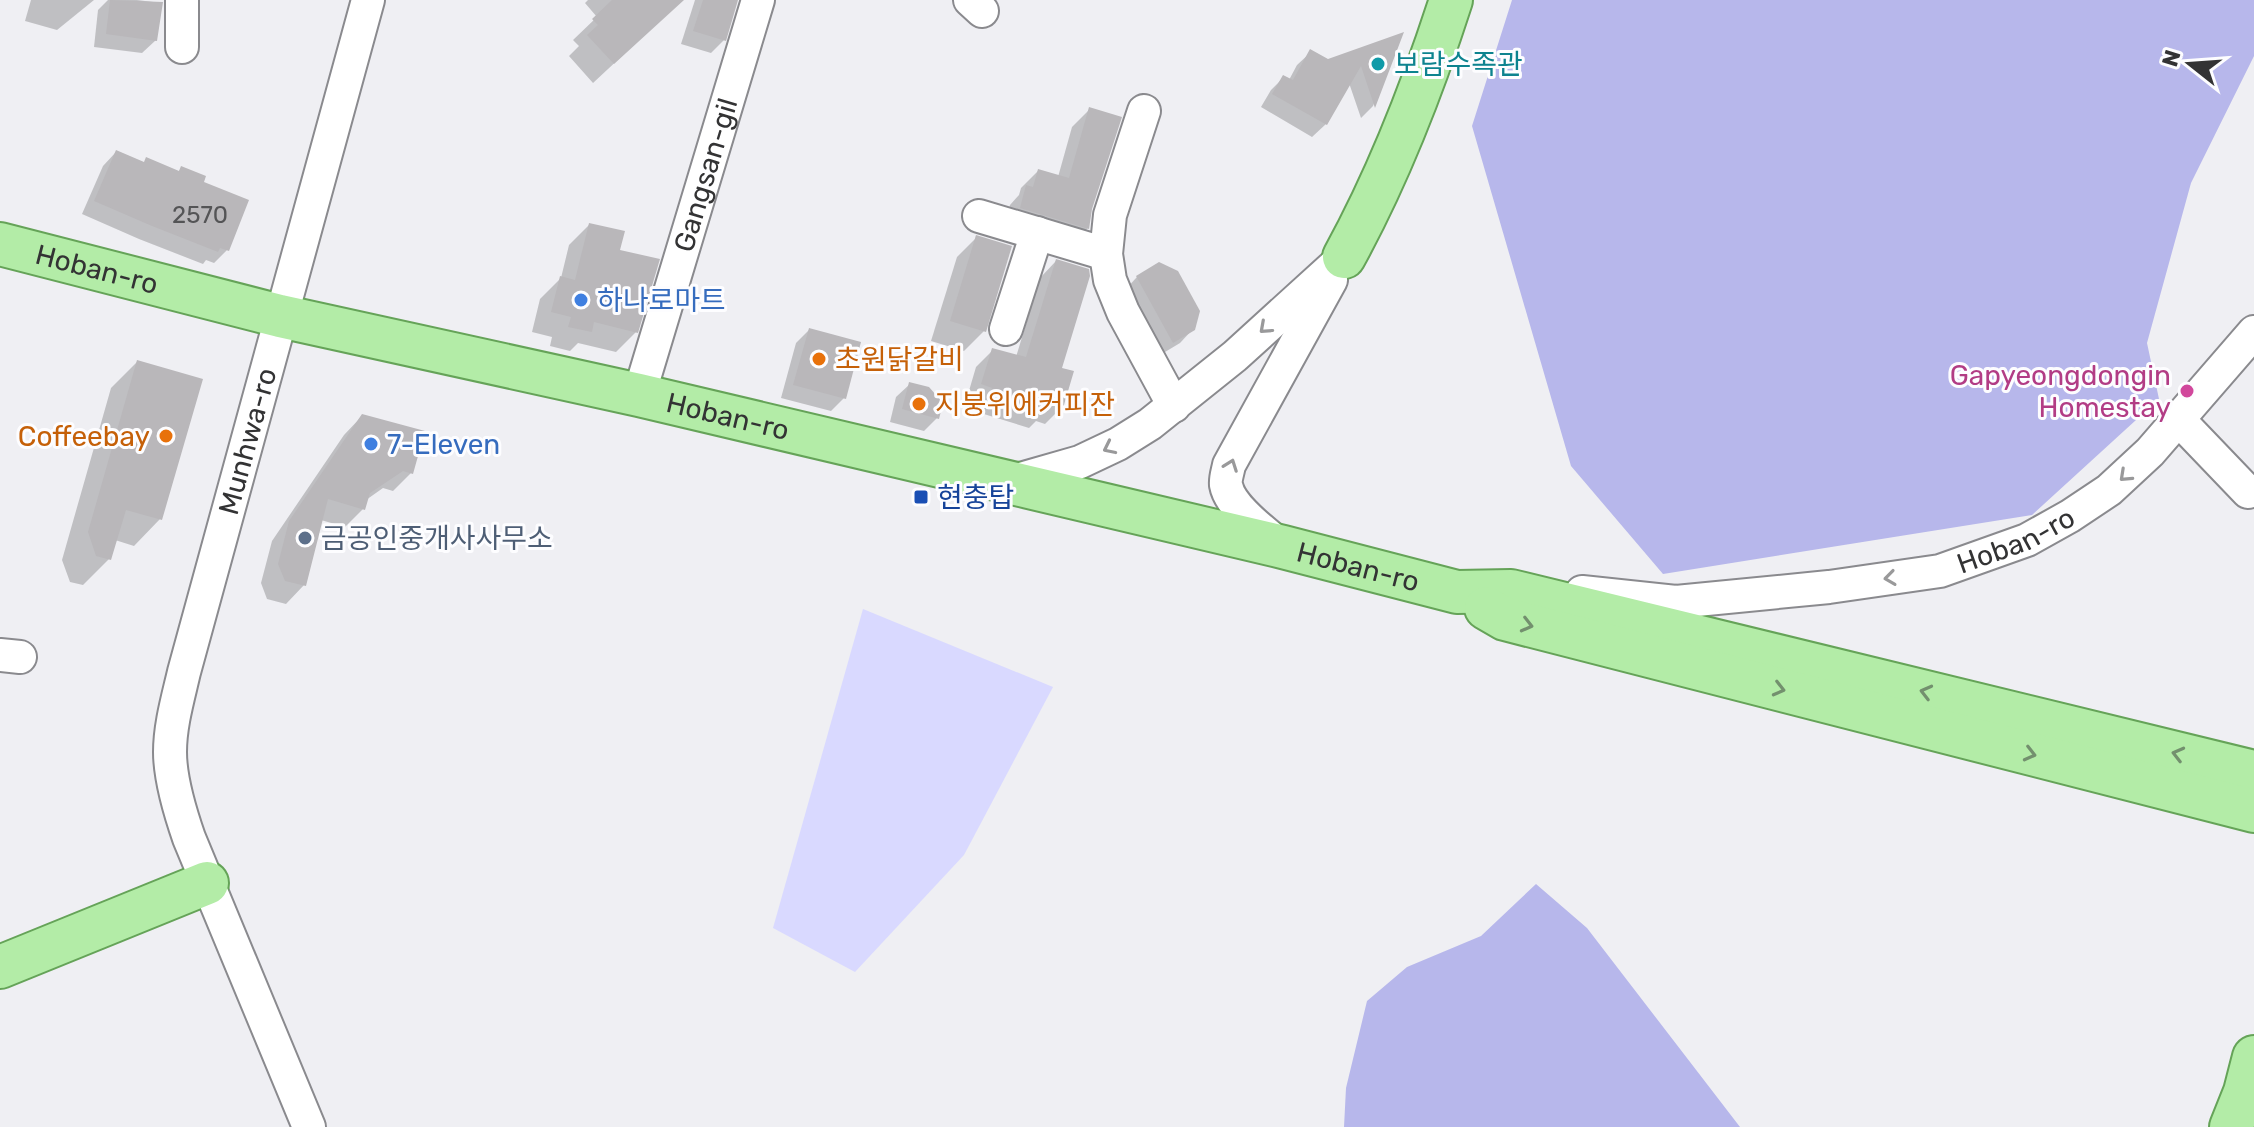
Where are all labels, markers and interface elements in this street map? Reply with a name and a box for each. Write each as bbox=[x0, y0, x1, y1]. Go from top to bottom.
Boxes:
north arrow bbox=[2150, 24, 2230, 104]
text: N bbox=[2156, 47, 2187, 70]
place label: 보람수족관 bbox=[1394, 48, 1523, 81]
marker: 보람수족관 bbox=[1369, 55, 1387, 73]
street label: Gangsan-gil bbox=[667, 94, 744, 256]
house number: 2570 bbox=[172, 201, 228, 229]
street label: Hoban-ro bbox=[32, 237, 162, 300]
place label: 하나로마트 bbox=[597, 284, 726, 317]
marker: 하나로마트 bbox=[572, 291, 590, 309]
one-way arrow bbox=[1260, 319, 1275, 333]
place label: 초원닭갈비 bbox=[835, 343, 964, 376]
marker: 초원닭갈비 bbox=[810, 350, 828, 368]
place label: Gapyeongdongin Homestay bbox=[1950, 359, 2171, 424]
street label: Munhwa-ro bbox=[211, 364, 283, 518]
marker: Gapyeongdongin Homestay bbox=[2178, 382, 2196, 400]
street label: Hoban-ro bbox=[663, 386, 793, 446]
place label: 지붕위에커피잔 bbox=[935, 388, 1115, 421]
marker: 지붕위에커피잔 bbox=[910, 395, 928, 413]
place label: Coffeebay bbox=[18, 420, 150, 453]
marker: Coffeebay bbox=[157, 427, 175, 445]
place label: 7-Eleven bbox=[387, 428, 500, 461]
marker: 7-Eleven bbox=[362, 435, 380, 453]
one-way arrow bbox=[1102, 439, 1117, 454]
one-way arrow bbox=[1222, 459, 1238, 473]
one-way arrow bbox=[2119, 466, 2134, 480]
place label: 현충탑 bbox=[937, 481, 1014, 514]
marker: 현충탑 bbox=[912, 488, 930, 506]
street label: Hoban-ro bbox=[1952, 500, 2080, 580]
place label: 금공인중개사사무소 bbox=[321, 522, 553, 555]
marker: 금공인중개사사무소 bbox=[296, 529, 314, 547]
street label: Hoban-ro bbox=[1293, 535, 1423, 598]
one-way arrow bbox=[1883, 569, 1897, 586]
one-way arrow bbox=[1519, 615, 1533, 632]
one-way arrow bbox=[1771, 680, 1785, 697]
one-way arrow bbox=[1919, 685, 1933, 702]
one-way arrow bbox=[2023, 744, 2037, 761]
one-way arrow bbox=[2172, 746, 2186, 763]

